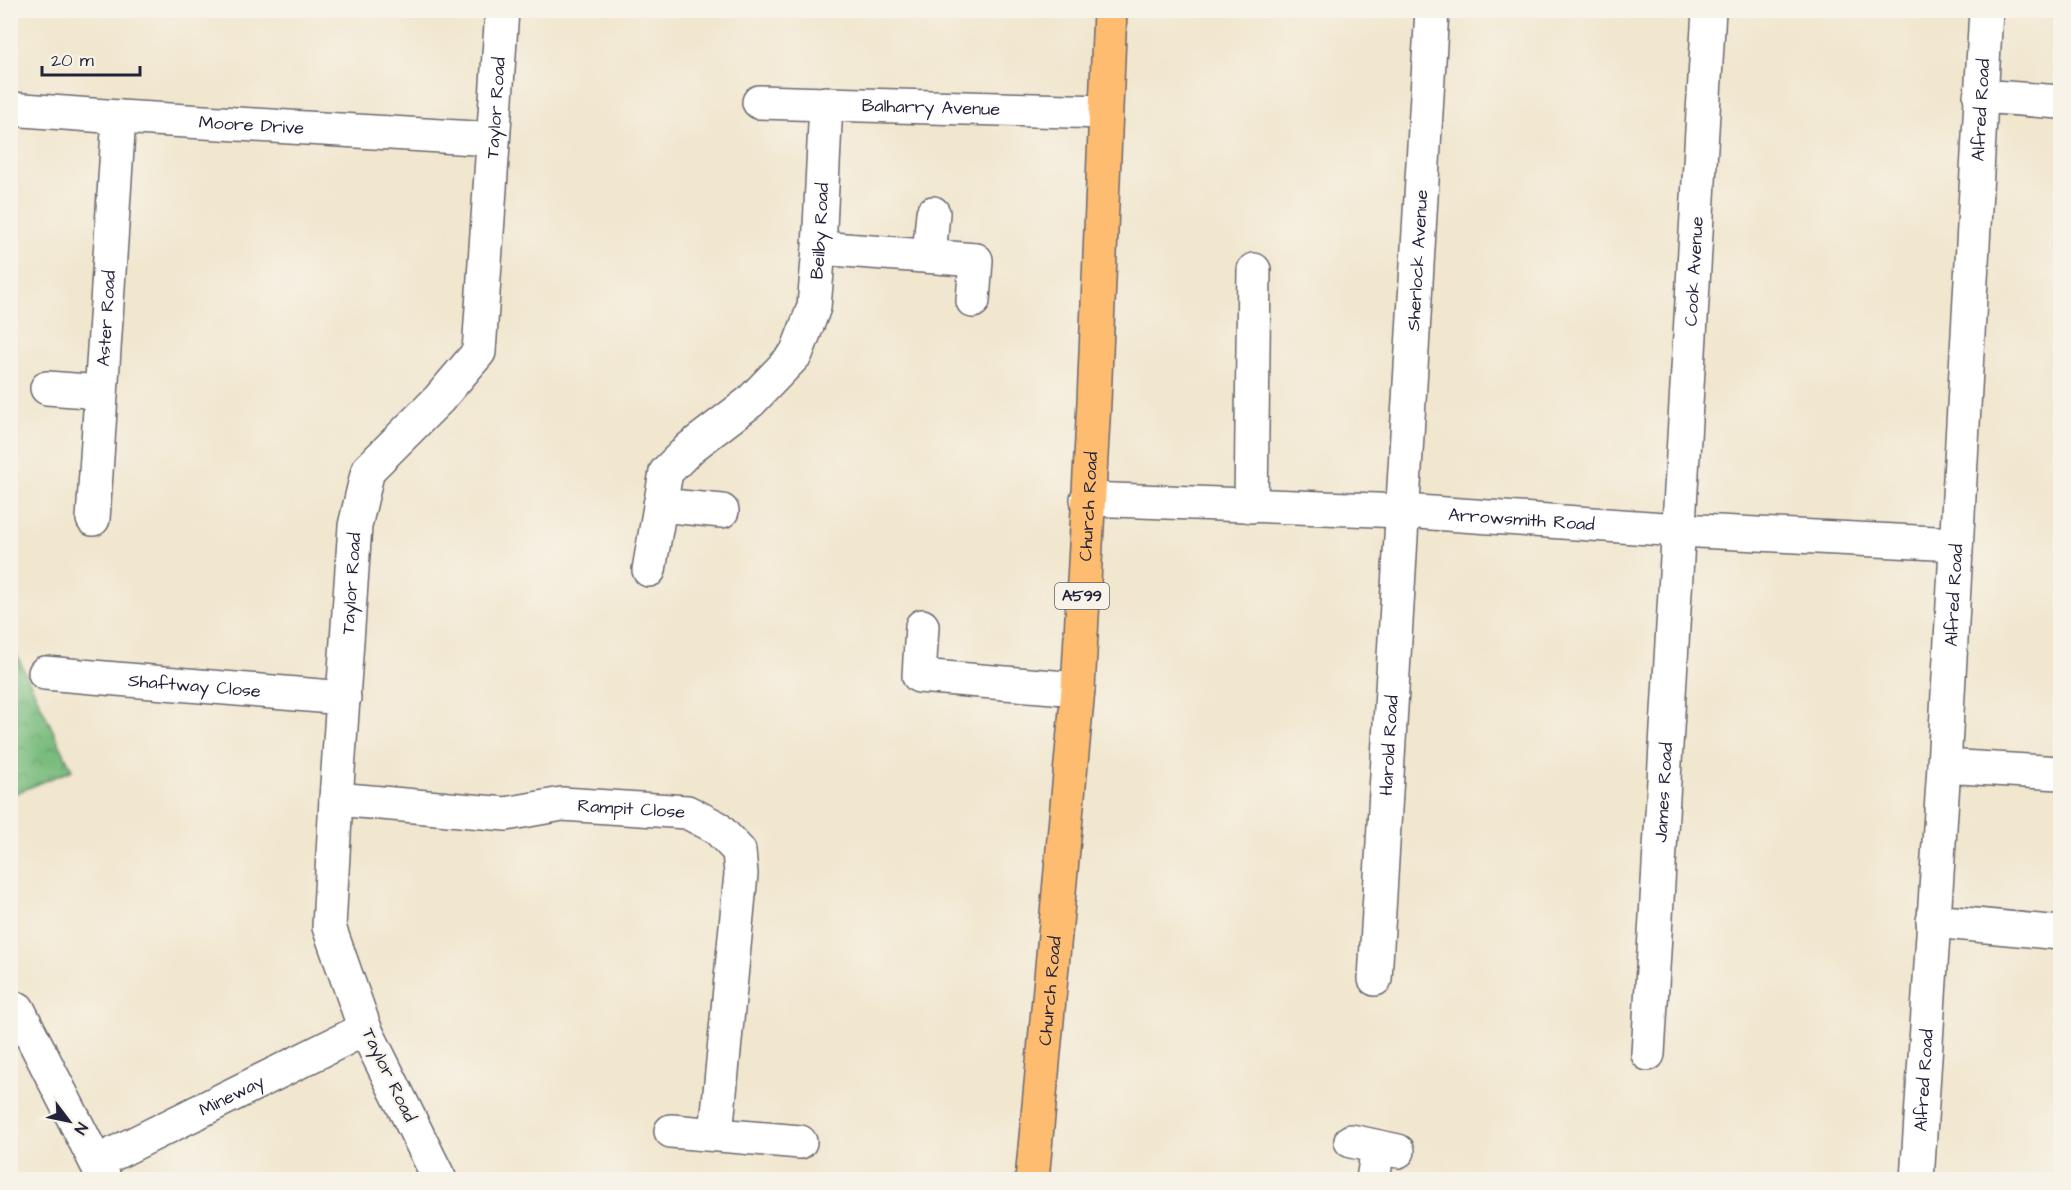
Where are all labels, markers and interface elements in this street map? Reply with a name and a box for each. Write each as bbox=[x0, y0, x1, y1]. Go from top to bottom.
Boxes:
scale bar bbox=[42, 39, 140, 77]
text: 20 m bbox=[51, 48, 94, 73]
street label: Taylor Road bbox=[480, 56, 511, 159]
street label: Alfred Road bbox=[1965, 58, 1996, 162]
street label: Balharry Avenue bbox=[861, 92, 1001, 121]
street label: Moore Drive bbox=[198, 109, 305, 140]
street label: Beilby Road bbox=[804, 182, 835, 280]
street label: Sherlock Avenue bbox=[1401, 189, 1434, 332]
street label: Cook Avenue bbox=[1678, 216, 1709, 327]
street label: Aster Road bbox=[90, 270, 122, 367]
street label: Church Road bbox=[1073, 451, 1104, 562]
street label: Arrowsmith Road bbox=[1447, 502, 1596, 537]
street label: Taylor Road bbox=[335, 532, 367, 635]
street label: Alfred Road bbox=[1938, 543, 1969, 647]
road number: A599 bbox=[1055, 583, 1109, 609]
street label: Shaftway Close bbox=[127, 668, 262, 704]
street label: Harold Road bbox=[1373, 694, 1404, 796]
street label: James Road bbox=[1648, 742, 1679, 843]
street label: Rampit Close bbox=[577, 793, 686, 824]
street label: Church Road bbox=[1032, 935, 1067, 1047]
street label: Taylor Road bbox=[355, 1024, 423, 1127]
street label: Alfred Road bbox=[1908, 1028, 1939, 1132]
street label: Mineway bbox=[194, 1069, 269, 1122]
north arrow bbox=[39, 1091, 99, 1151]
text: N bbox=[69, 1118, 93, 1139]

